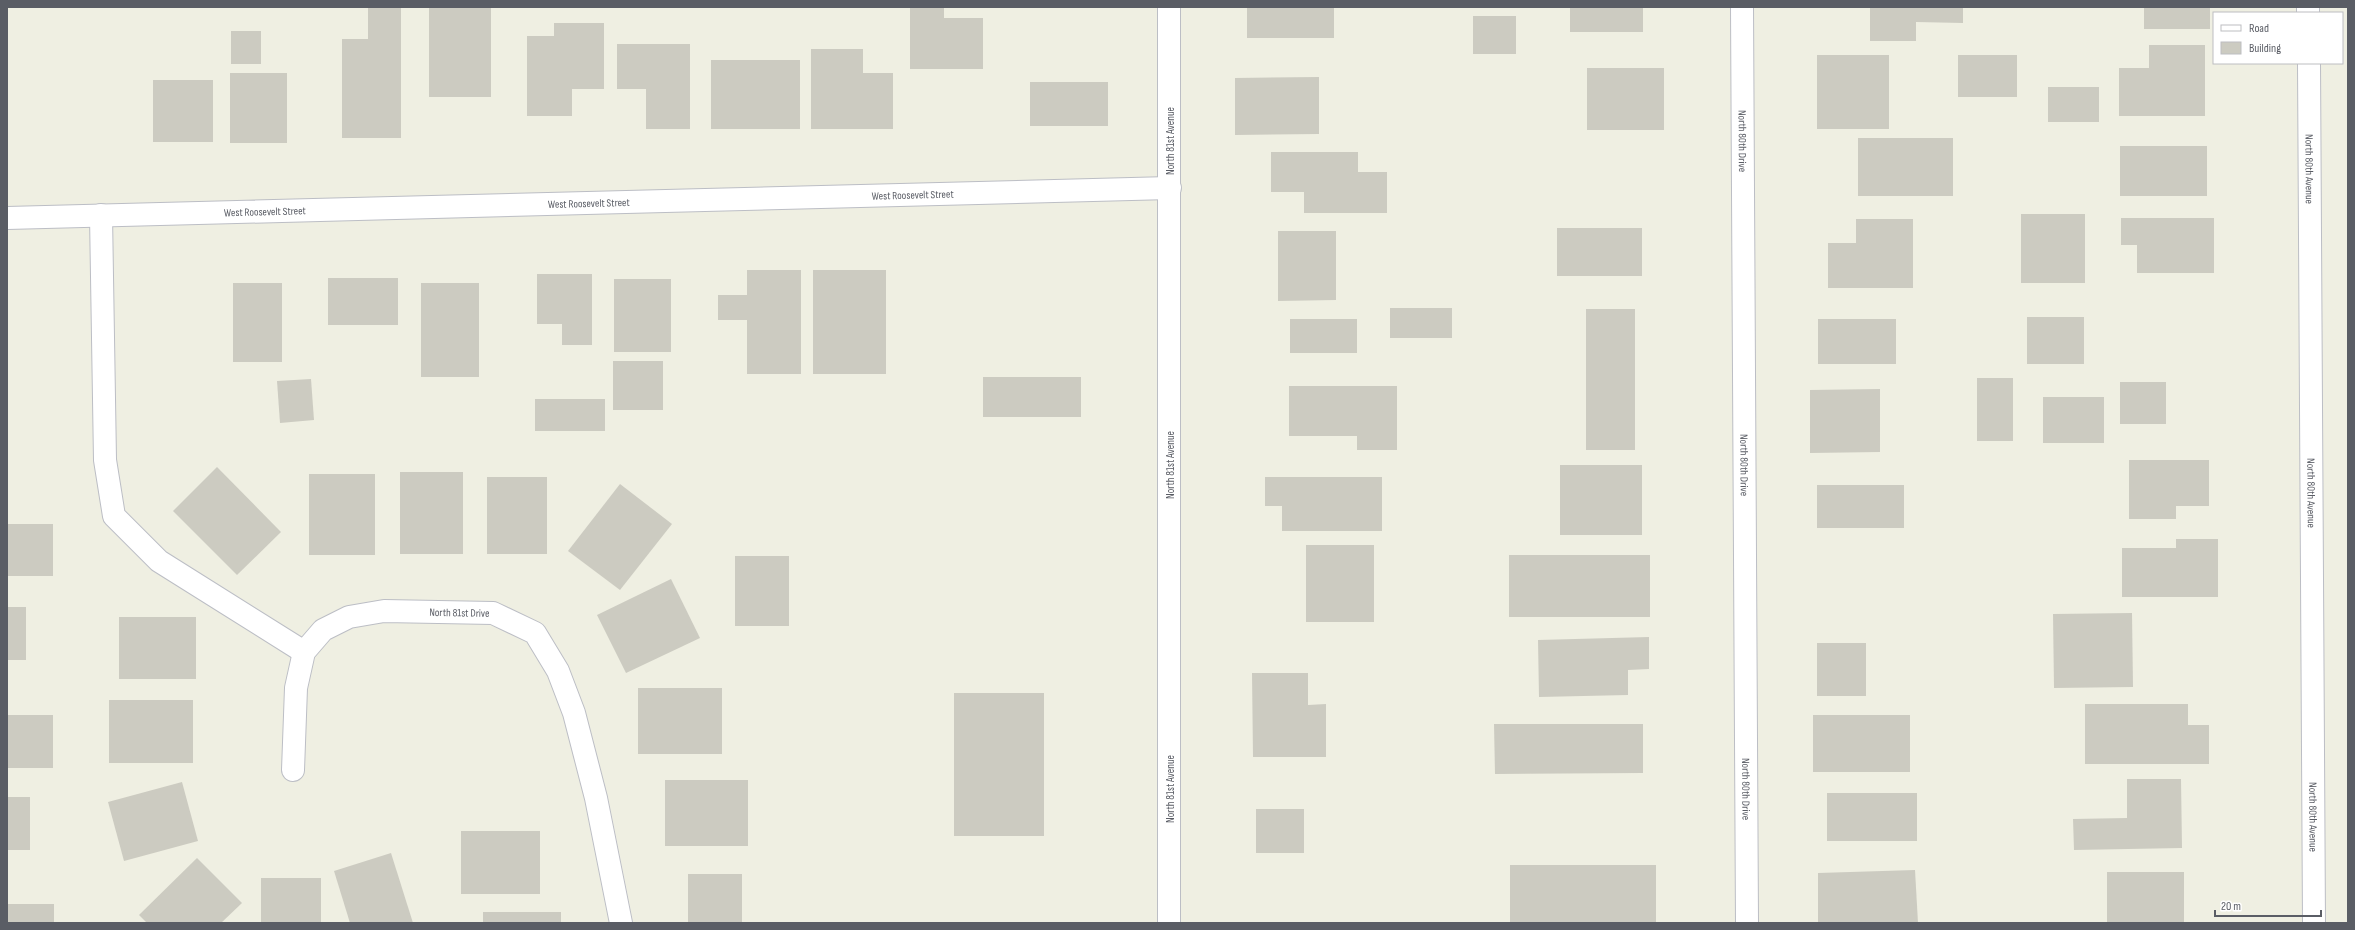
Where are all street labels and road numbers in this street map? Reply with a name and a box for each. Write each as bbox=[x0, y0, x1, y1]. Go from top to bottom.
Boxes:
street label: North 81st Avenue bbox=[1164, 107, 1177, 175]
street label: North 80th Drive bbox=[1736, 110, 1749, 172]
street label: North 80th Avenue bbox=[2303, 134, 2316, 204]
street label: West Roosevelt Street bbox=[872, 187, 954, 202]
street label: West Roosevelt Street bbox=[548, 195, 631, 211]
street label: West Roosevelt Street bbox=[224, 204, 307, 219]
street label: North 81st Avenue bbox=[1164, 431, 1177, 499]
street label: North 80th Drive bbox=[1738, 434, 1751, 496]
street label: North 80th Avenue bbox=[2305, 458, 2318, 528]
street label: North 81st Drive bbox=[429, 605, 490, 619]
street label: North 81st Avenue bbox=[1164, 755, 1177, 823]
street label: North 80th Drive bbox=[1740, 758, 1753, 820]
street label: North 80th Avenue bbox=[2307, 782, 2320, 852]

